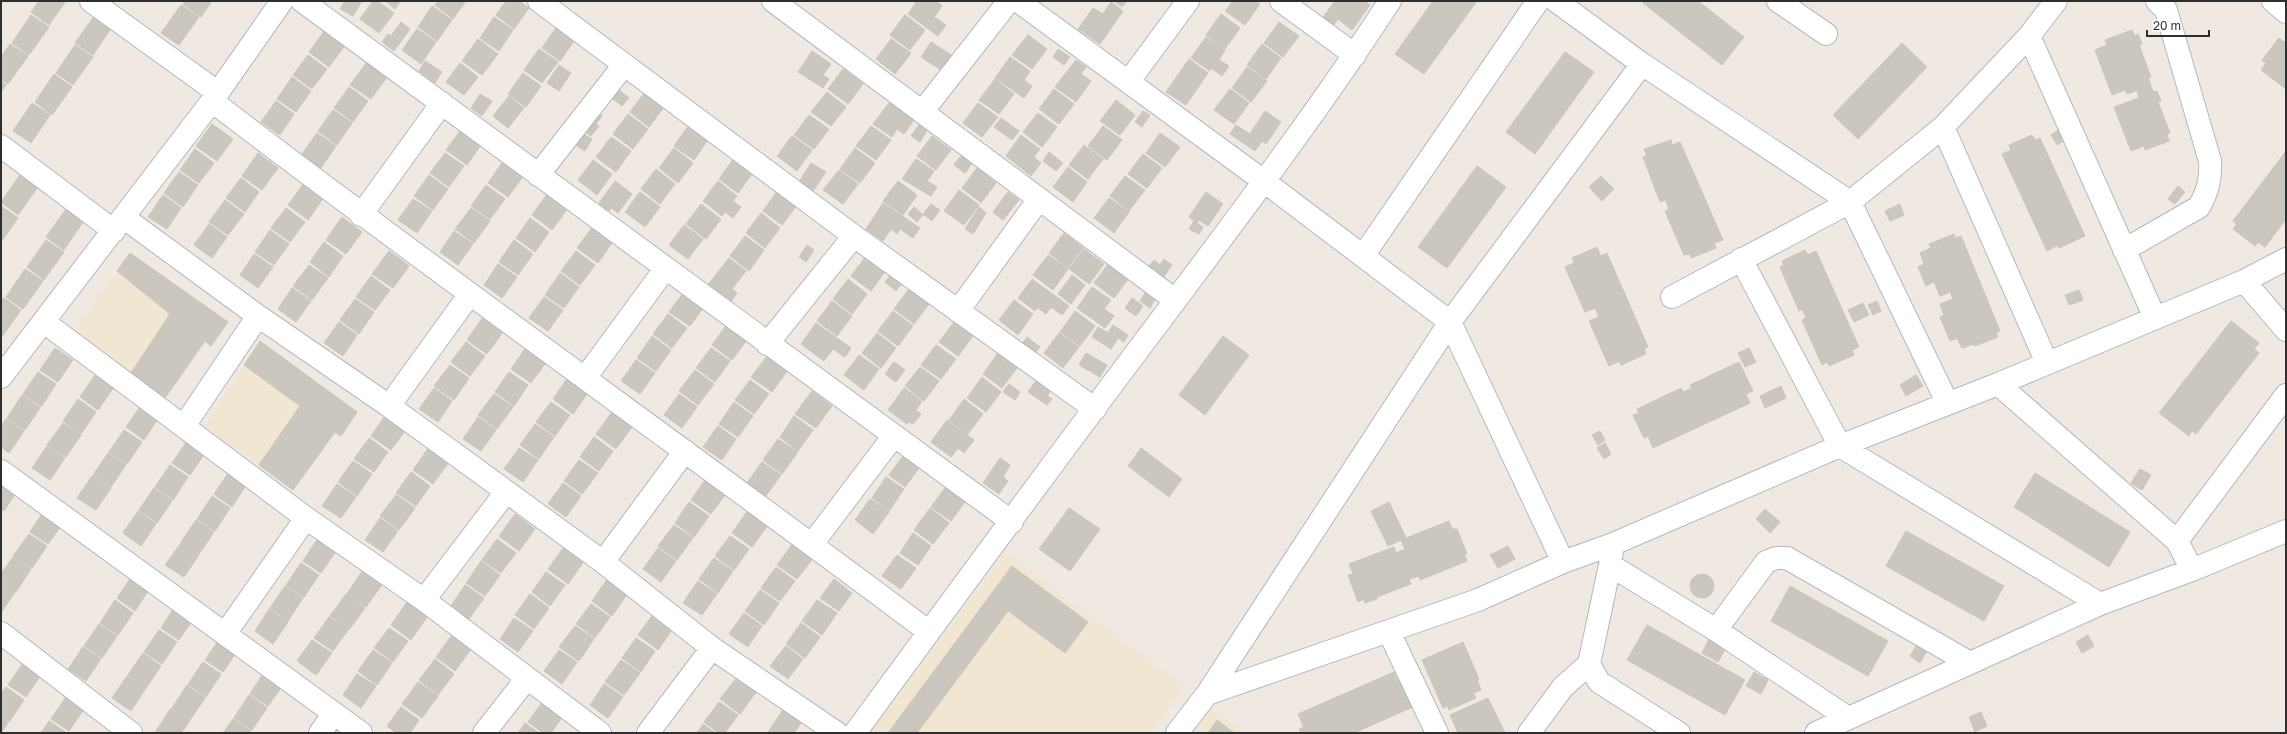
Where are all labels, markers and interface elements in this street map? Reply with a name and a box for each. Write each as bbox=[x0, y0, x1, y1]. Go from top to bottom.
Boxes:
scale bar bbox=[2147, 12, 2209, 38]
text: 20 m bbox=[2153, 18, 2181, 33]

